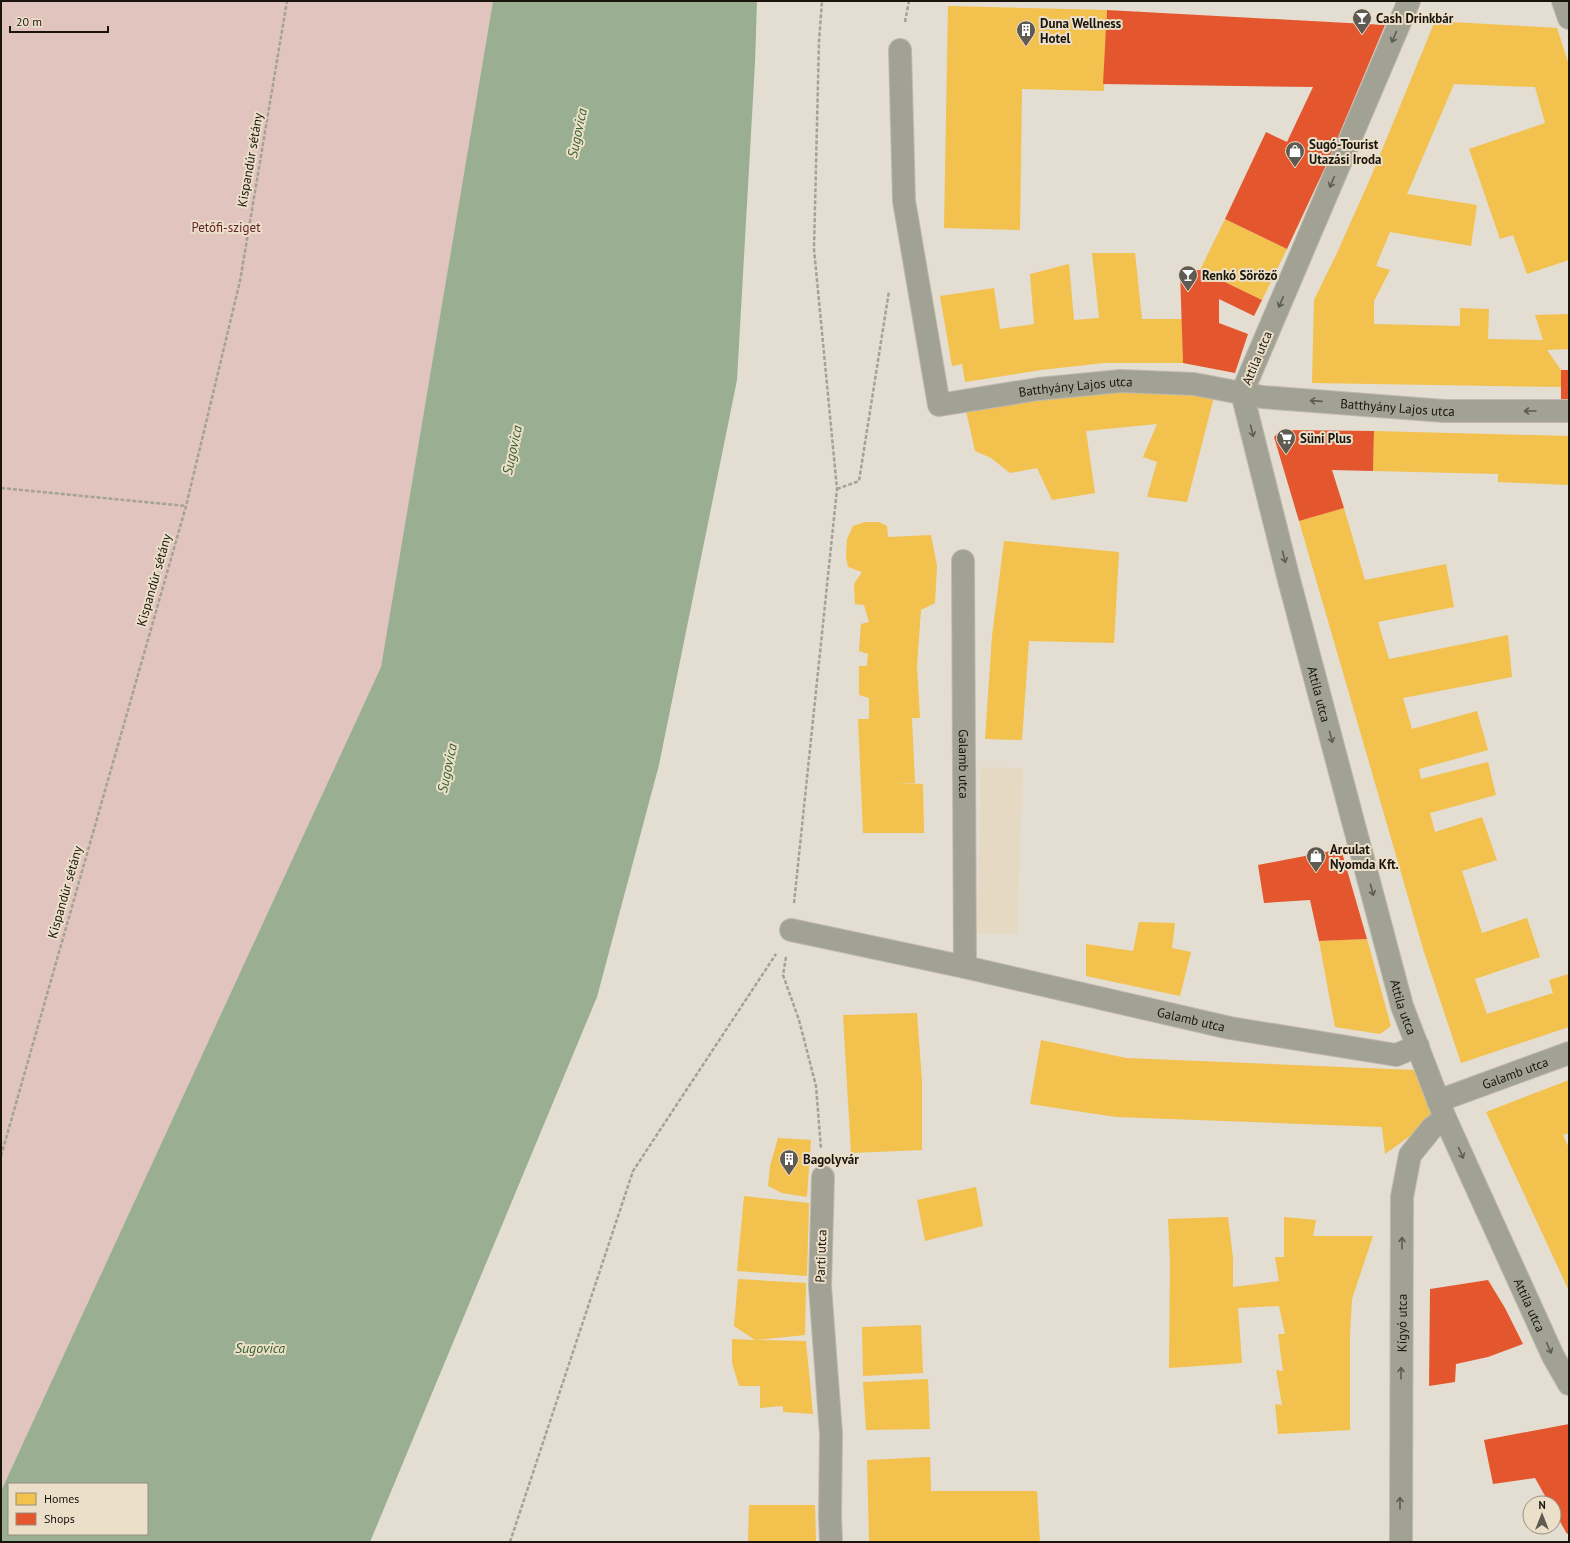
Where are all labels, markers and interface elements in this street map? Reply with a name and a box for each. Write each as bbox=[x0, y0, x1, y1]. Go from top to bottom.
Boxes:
bar icon: Cash Drinkbár bbox=[1351, 7, 1373, 35]
scale bar bbox=[10, 8, 108, 34]
place label: Cash Drinkbár bbox=[1376, 10, 1454, 27]
text: 20 m bbox=[16, 14, 42, 29]
place label: Duna Wellness Hotel bbox=[1040, 15, 1122, 47]
building icon: Duna Wellness Hotel bbox=[1015, 19, 1037, 47]
one-way arrow bbox=[1390, 30, 1397, 42]
water label: Sugovica bbox=[563, 106, 591, 159]
street label: Kispandúr sétány bbox=[233, 112, 267, 208]
place label: Sugó-Tourist Utazási Iroda bbox=[1309, 136, 1382, 168]
shop icon: Sugó-Tourist Utazási Iroda bbox=[1284, 140, 1306, 168]
one-way arrow bbox=[1328, 176, 1335, 188]
park label: Petőfi-sziget bbox=[191, 219, 261, 236]
bar icon: Renkó Söröző bbox=[1177, 264, 1199, 292]
place label: Renkó Söröző bbox=[1202, 267, 1278, 284]
one-way arrow bbox=[1277, 296, 1284, 308]
street label: Attila utca bbox=[1238, 328, 1276, 388]
street label: Batthyány Lajos utca bbox=[1017, 372, 1133, 401]
street label: Batthyány Lajos utca bbox=[1340, 395, 1455, 420]
one-way arrow bbox=[1310, 397, 1323, 404]
one-way arrow bbox=[1524, 407, 1537, 415]
water label: Sugovica bbox=[498, 423, 526, 476]
one-way arrow bbox=[1249, 424, 1256, 437]
supermarket icon: Süni Plus bbox=[1275, 427, 1297, 455]
place label: Süni Plus bbox=[1300, 430, 1352, 447]
street label: Kispandúr sétány bbox=[133, 532, 175, 628]
one-way arrow bbox=[1280, 550, 1288, 563]
street label: Attila utca bbox=[1304, 664, 1335, 724]
street label: Galamb utca bbox=[955, 729, 973, 799]
one-way arrow bbox=[1328, 730, 1335, 743]
water label: Sugovica bbox=[433, 741, 461, 794]
place label: Arculat Nyomda Kft. bbox=[1330, 841, 1399, 873]
street label: Kispandúr sétány bbox=[44, 844, 86, 940]
shop icon: Arculat Nyomda Kft. bbox=[1305, 845, 1327, 873]
one-way arrow bbox=[1368, 883, 1376, 896]
street label: Attila utca bbox=[1387, 978, 1421, 1037]
street label: Galamb utca bbox=[1155, 1003, 1227, 1035]
street label: Galamb utca bbox=[1480, 1053, 1550, 1093]
one-way arrow bbox=[1458, 1147, 1465, 1159]
building icon: Bagolyvár bbox=[778, 1148, 800, 1176]
place label: Bagolyvár bbox=[803, 1151, 859, 1168]
street label: Parti utca bbox=[812, 1229, 830, 1283]
one-way arrow bbox=[1398, 1237, 1406, 1250]
street label: Attila utca bbox=[1510, 1276, 1549, 1335]
street label: Kígyó utca bbox=[1393, 1294, 1410, 1352]
water label: Sugovica bbox=[235, 1339, 285, 1357]
one-way arrow bbox=[1546, 1342, 1554, 1354]
one-way arrow bbox=[1397, 1367, 1405, 1380]
legend bbox=[8, 1483, 148, 1535]
text: Homes bbox=[44, 1491, 79, 1506]
north arrow bbox=[1522, 1495, 1562, 1535]
one-way arrow bbox=[1396, 1497, 1404, 1510]
text: N bbox=[1538, 1498, 1546, 1512]
text: Shops bbox=[44, 1511, 75, 1526]

